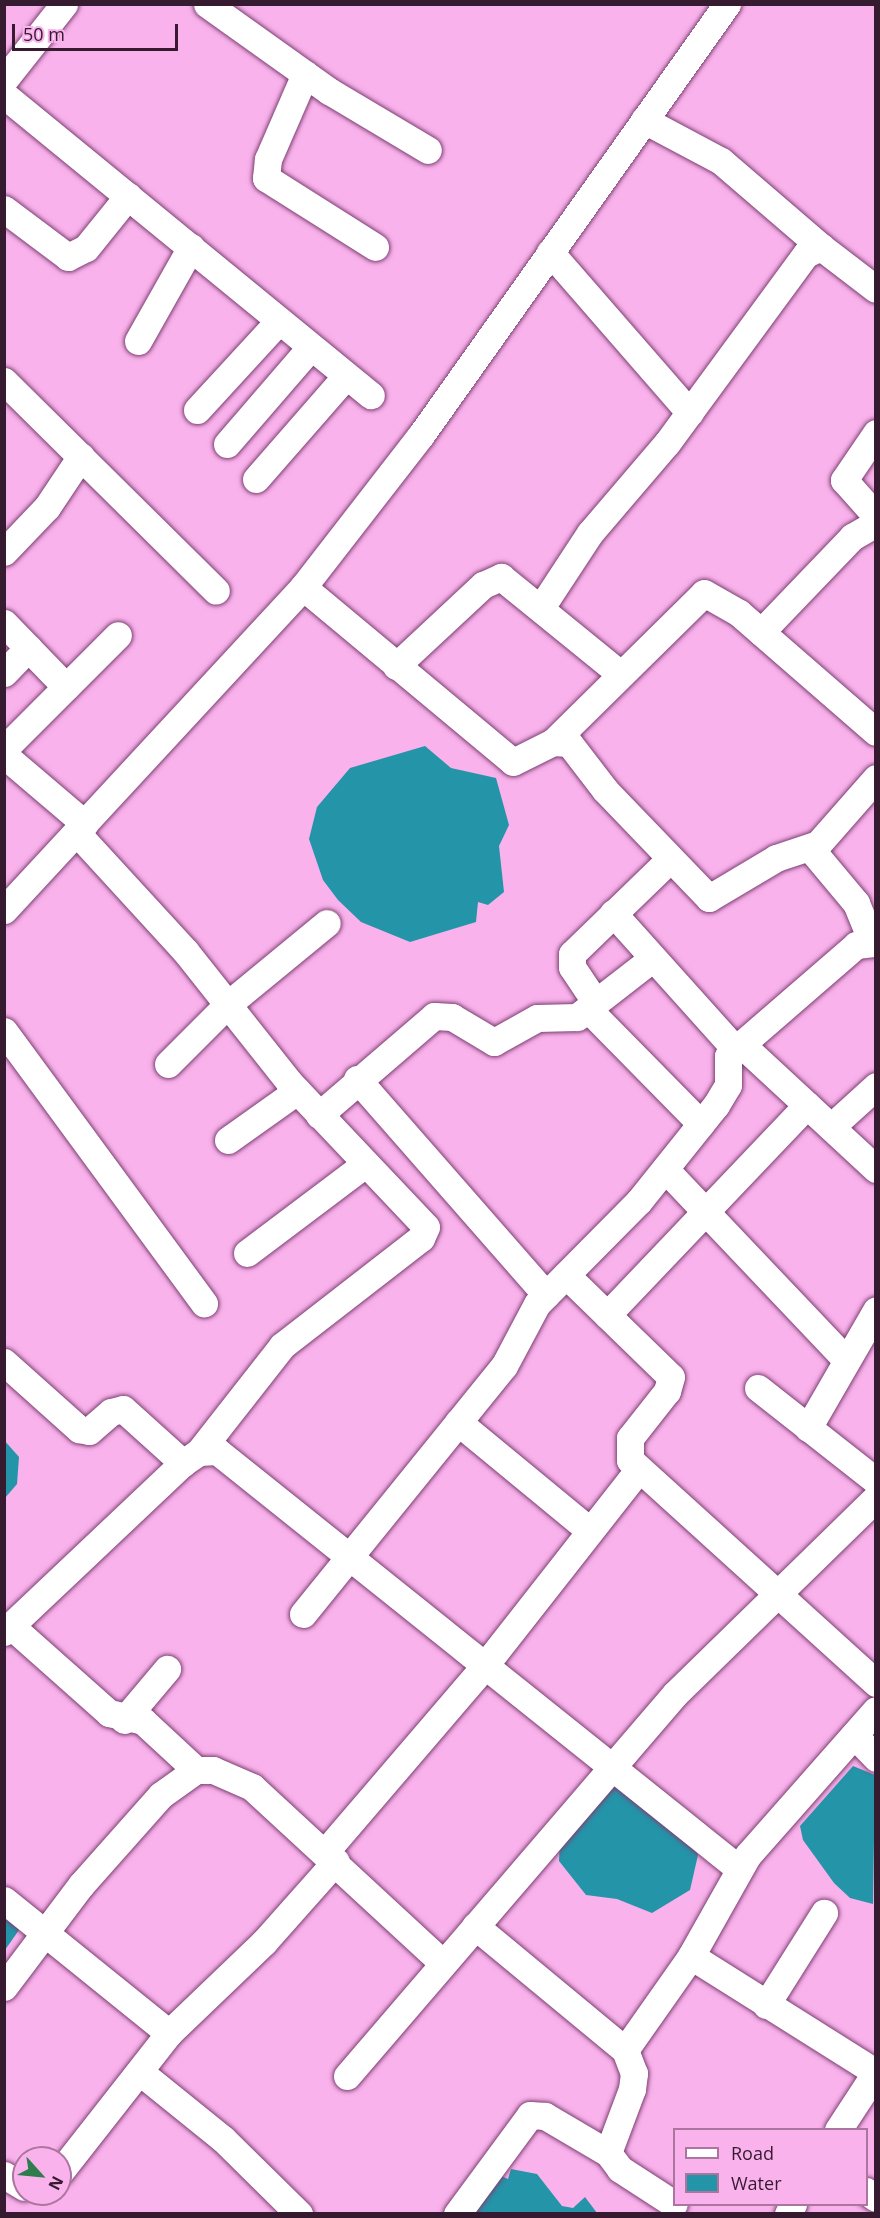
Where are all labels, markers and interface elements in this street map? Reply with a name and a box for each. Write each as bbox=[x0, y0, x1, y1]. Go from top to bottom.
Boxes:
scale bar bbox=[15, 12, 182, 50]
text: 50 m bbox=[23, 22, 65, 46]
legend bbox=[673, 2128, 868, 2206]
text: Road bbox=[731, 2141, 774, 2165]
north arrow bbox=[12, 2146, 72, 2206]
text: Water bbox=[731, 2171, 782, 2195]
text: N bbox=[44, 2172, 69, 2194]

